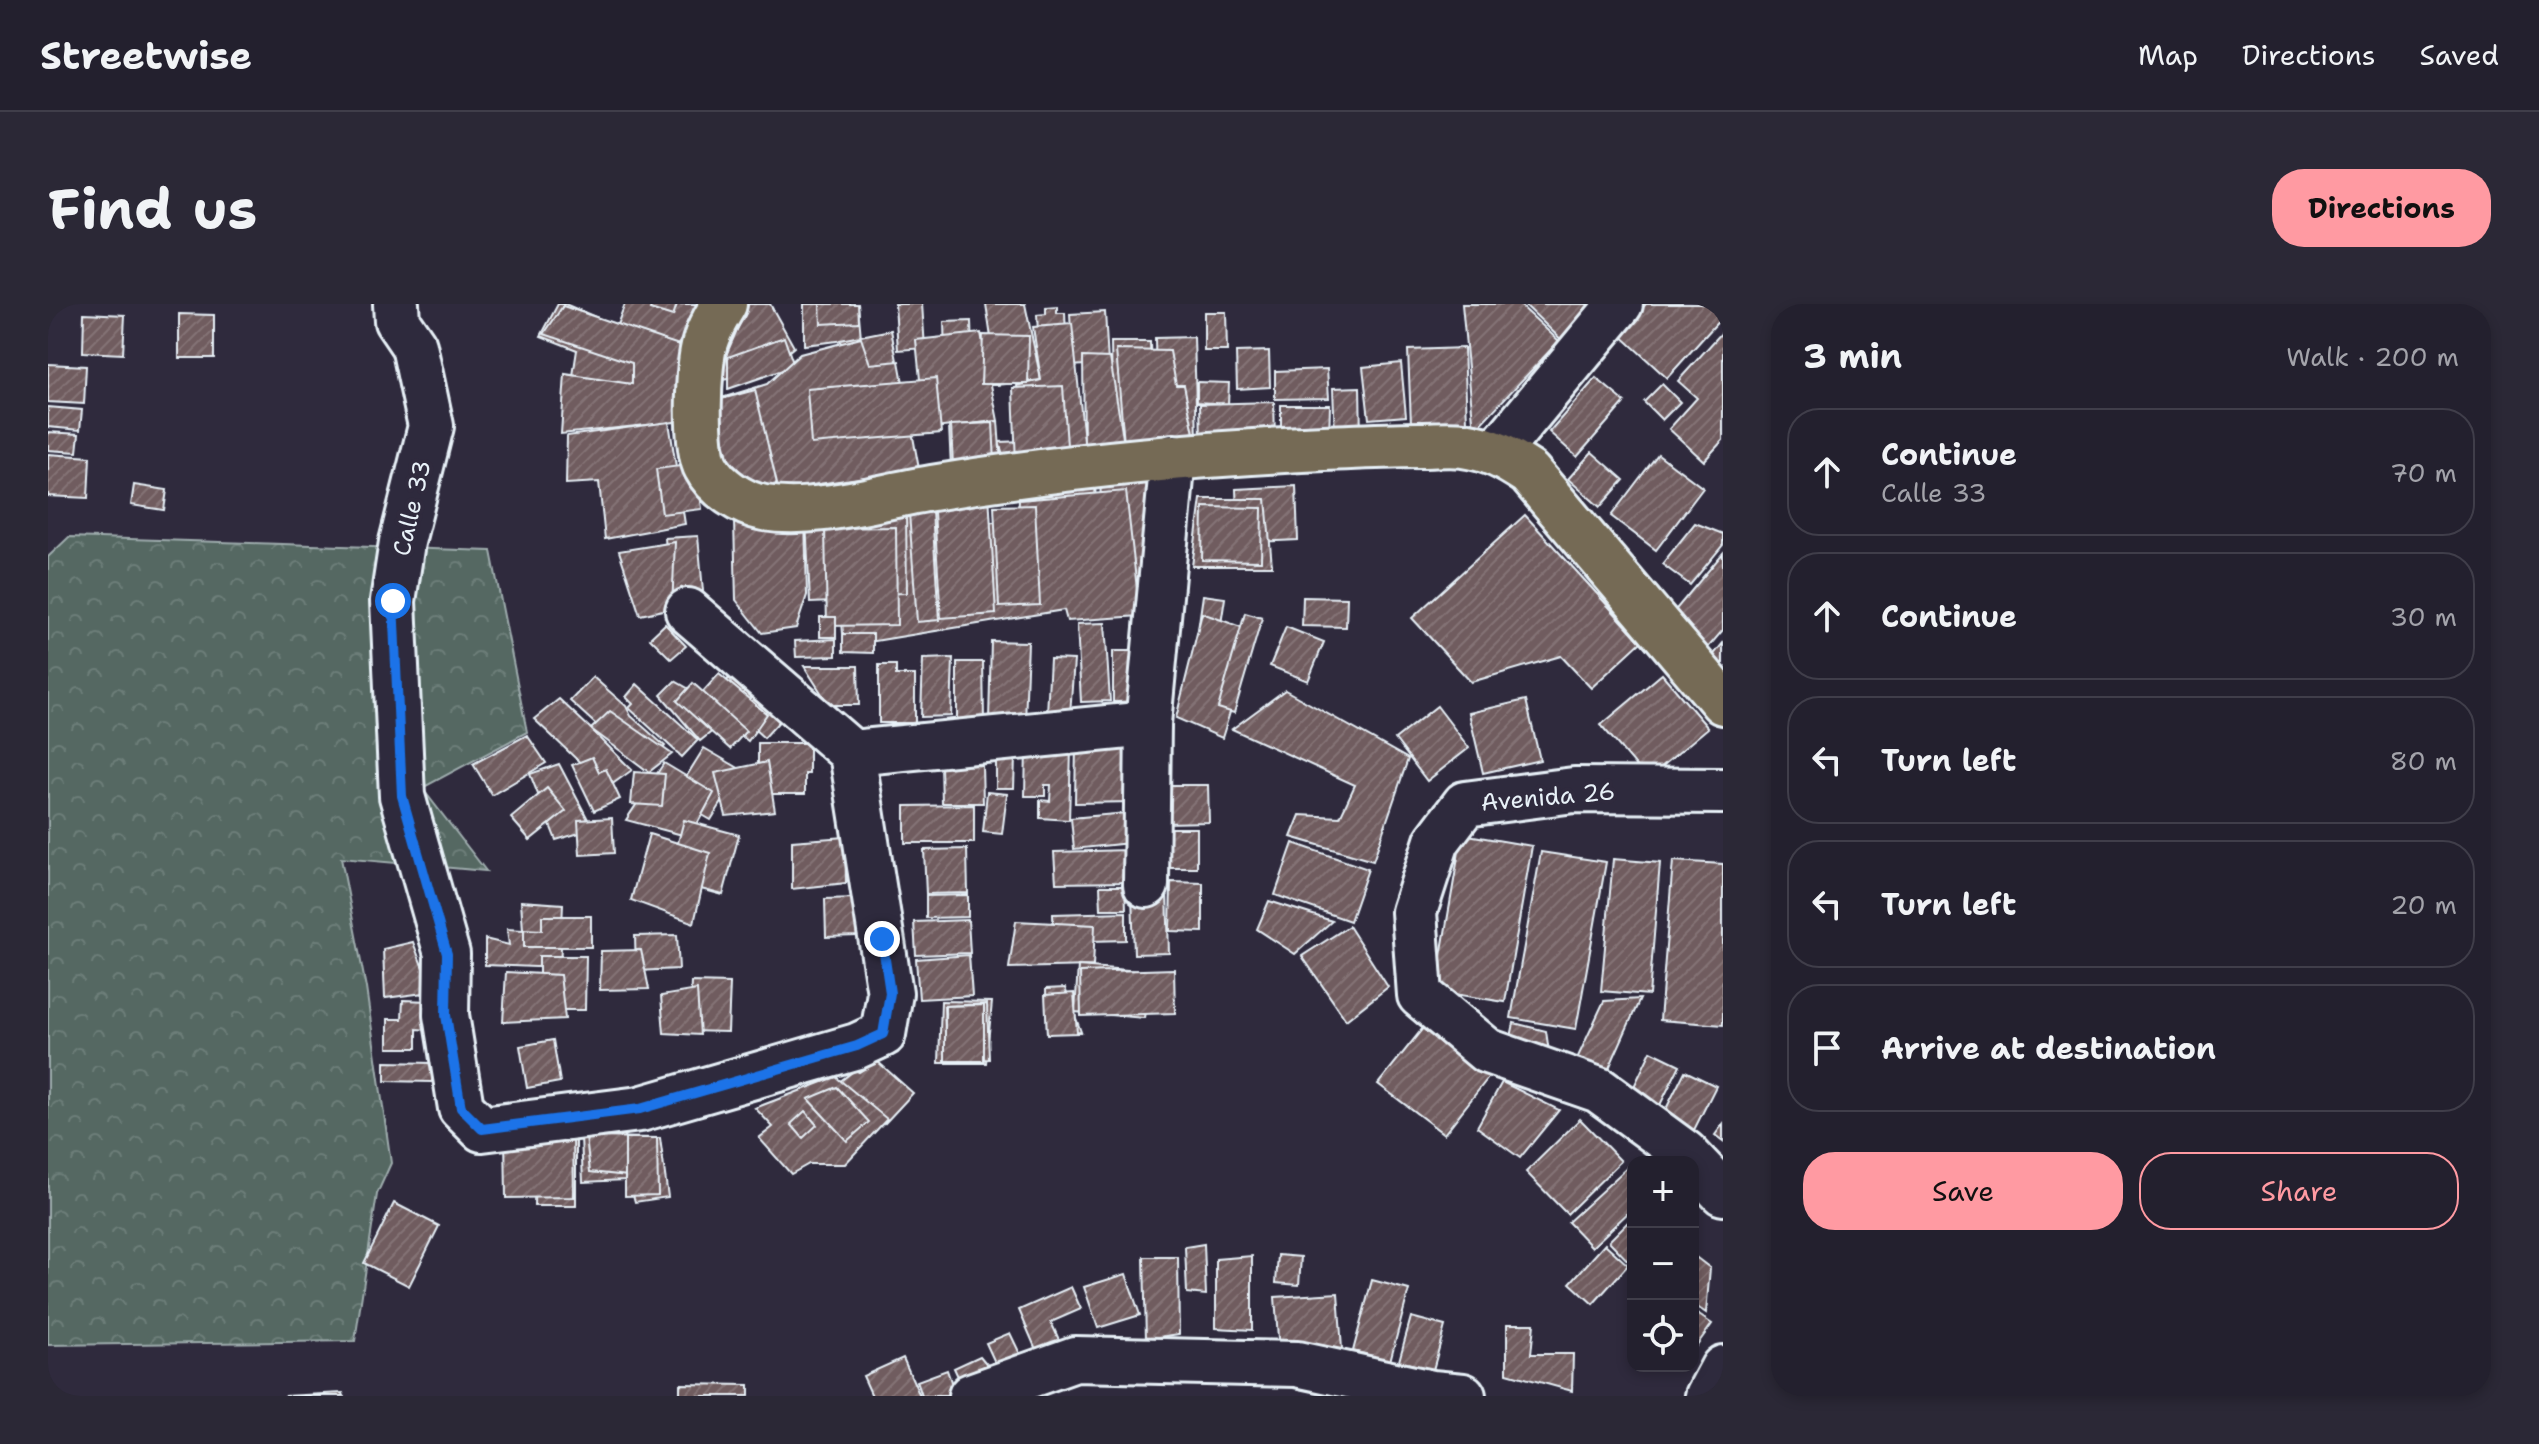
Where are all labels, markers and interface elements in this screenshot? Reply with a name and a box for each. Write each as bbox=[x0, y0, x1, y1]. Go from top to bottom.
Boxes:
text: Streetwise bbox=[40, 30, 252, 81]
text: Map bbox=[2138, 36, 2198, 74]
text: Directions bbox=[2242, 36, 2376, 74]
text: Saved bbox=[2420, 36, 2499, 74]
button: Directions bbox=[2272, 169, 2491, 247]
text: Find us bbox=[48, 171, 257, 246]
text: 3 min bbox=[1803, 333, 1902, 379]
text: Walk · 200 m bbox=[2286, 339, 2459, 374]
text: Continue bbox=[1881, 434, 2017, 475]
icon: ahead bbox=[1805, 450, 1849, 494]
text: 70 m bbox=[2390, 455, 2457, 490]
street label: Calle 33 bbox=[385, 457, 439, 559]
text: Calle 33 bbox=[1881, 475, 1986, 510]
route start bbox=[375, 583, 411, 619]
icon: ahead bbox=[1805, 594, 1849, 638]
text: Continue bbox=[1881, 596, 2017, 637]
text: 30 m bbox=[2390, 599, 2457, 634]
icon: left bbox=[1805, 738, 1849, 782]
text: Turn left bbox=[1881, 740, 2016, 781]
text: 80 m bbox=[2390, 743, 2457, 778]
street label: Avenida 26 bbox=[1480, 775, 1616, 819]
icon: left bbox=[1805, 882, 1849, 926]
text: Turn left bbox=[1881, 884, 2016, 925]
text: 20 m bbox=[2390, 887, 2457, 922]
route end bbox=[864, 921, 900, 957]
icon: arrive bbox=[1805, 1026, 1849, 1070]
text: Arrive at destination bbox=[1881, 1028, 2216, 1069]
button: Save bbox=[1803, 1152, 2123, 1230]
button: Share bbox=[2139, 1152, 2459, 1230]
map controls bbox=[1627, 1156, 1699, 1372]
button: + bbox=[1627, 1156, 1699, 1228]
button: − bbox=[1627, 1228, 1699, 1300]
button: locate bbox=[1627, 1300, 1699, 1372]

